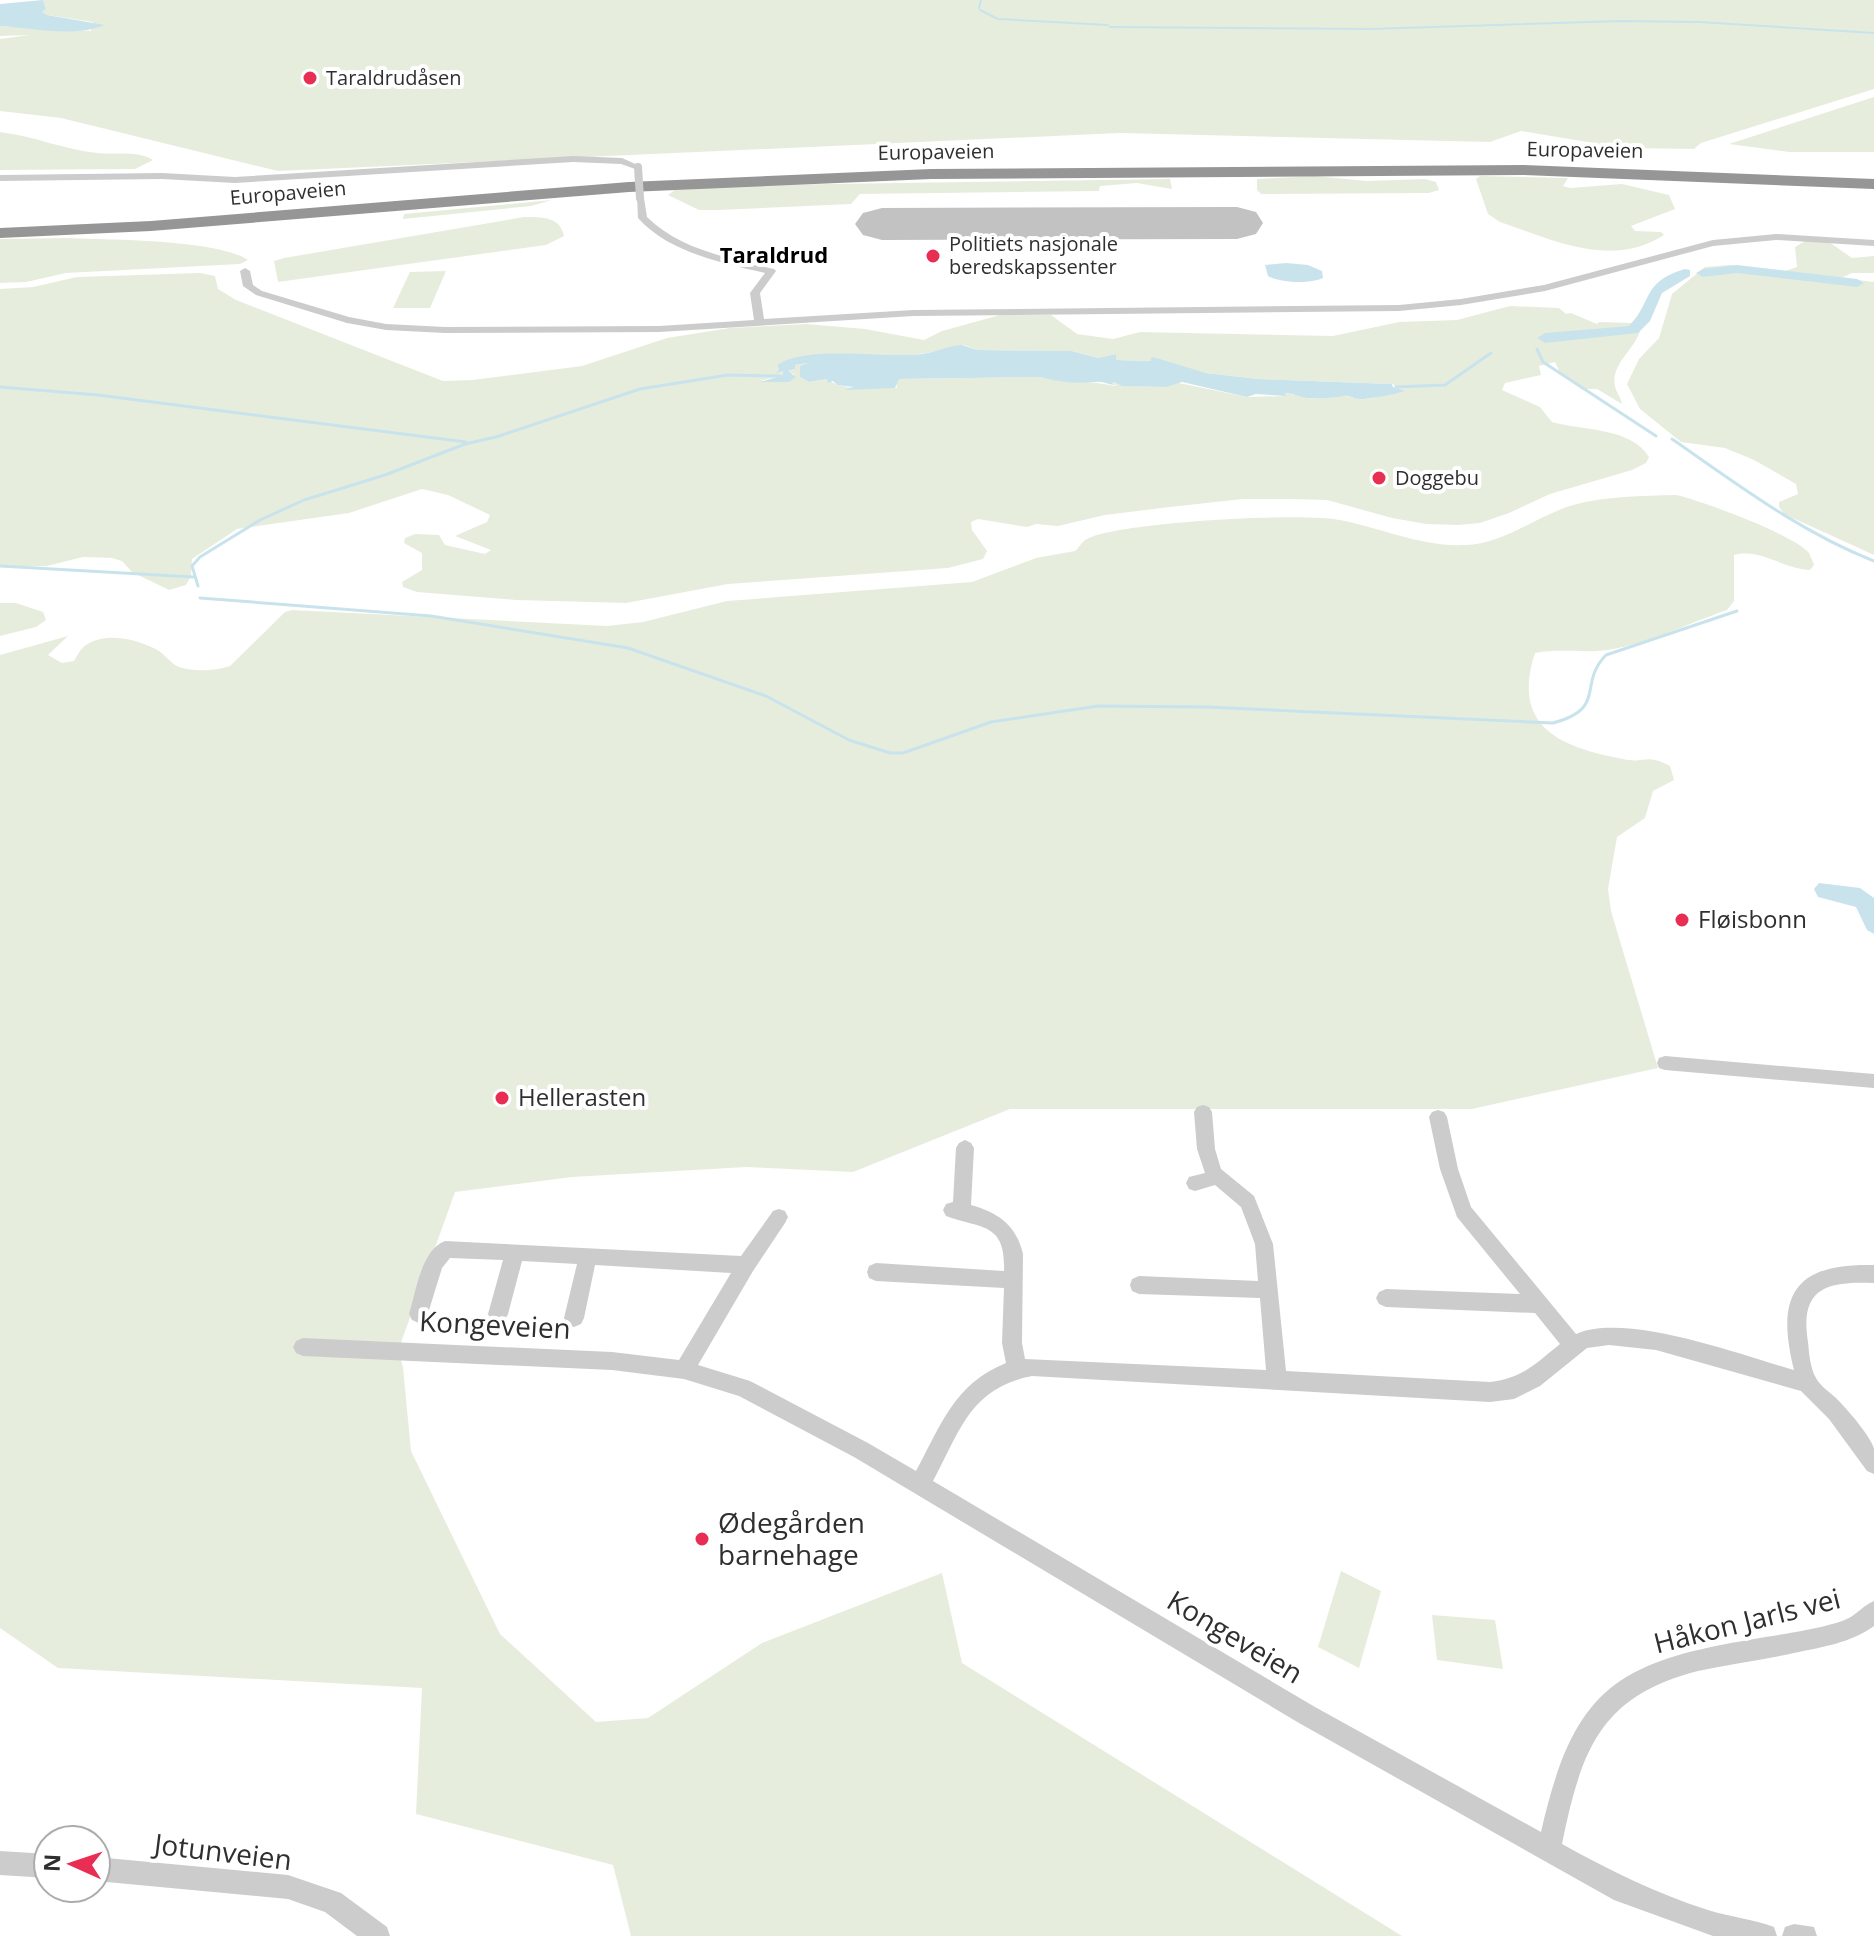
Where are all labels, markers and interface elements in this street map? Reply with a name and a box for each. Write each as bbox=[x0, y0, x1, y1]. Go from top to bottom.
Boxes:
place label: Taraldrudåsen bbox=[326, 64, 462, 91]
marker: Taraldrudåsen bbox=[301, 69, 319, 87]
street label: Europaveien bbox=[1526, 135, 1644, 164]
street label: Europaveien bbox=[877, 137, 995, 166]
street label: Europaveien bbox=[229, 174, 347, 211]
place label: Politiets nasjonale beredskapssenter bbox=[949, 230, 1118, 280]
district label: Taraldrud bbox=[720, 239, 828, 269]
marker: Politiets nasjonale beredskapssenter bbox=[924, 247, 942, 265]
place label: Doggebu bbox=[1395, 464, 1479, 491]
marker: Doggebu bbox=[1370, 469, 1388, 487]
place label: Fløisbonn bbox=[1698, 902, 1807, 935]
marker: Fløisbonn bbox=[1673, 911, 1691, 929]
place label: Hellerasten bbox=[518, 1080, 646, 1113]
marker: Hellerasten bbox=[493, 1089, 511, 1107]
street label: Kongeveien bbox=[418, 1301, 572, 1347]
place label: Ødegården barnehage bbox=[718, 1503, 865, 1573]
marker: Ødegården barnehage bbox=[693, 1530, 711, 1548]
street label: Håkon Jarls vei bbox=[1649, 1578, 1844, 1662]
street label: Kongeveien bbox=[1161, 1581, 1310, 1692]
street label: Jotunveien bbox=[149, 1823, 294, 1878]
north arrow bbox=[32, 1824, 112, 1904]
text: N bbox=[36, 1853, 66, 1873]

